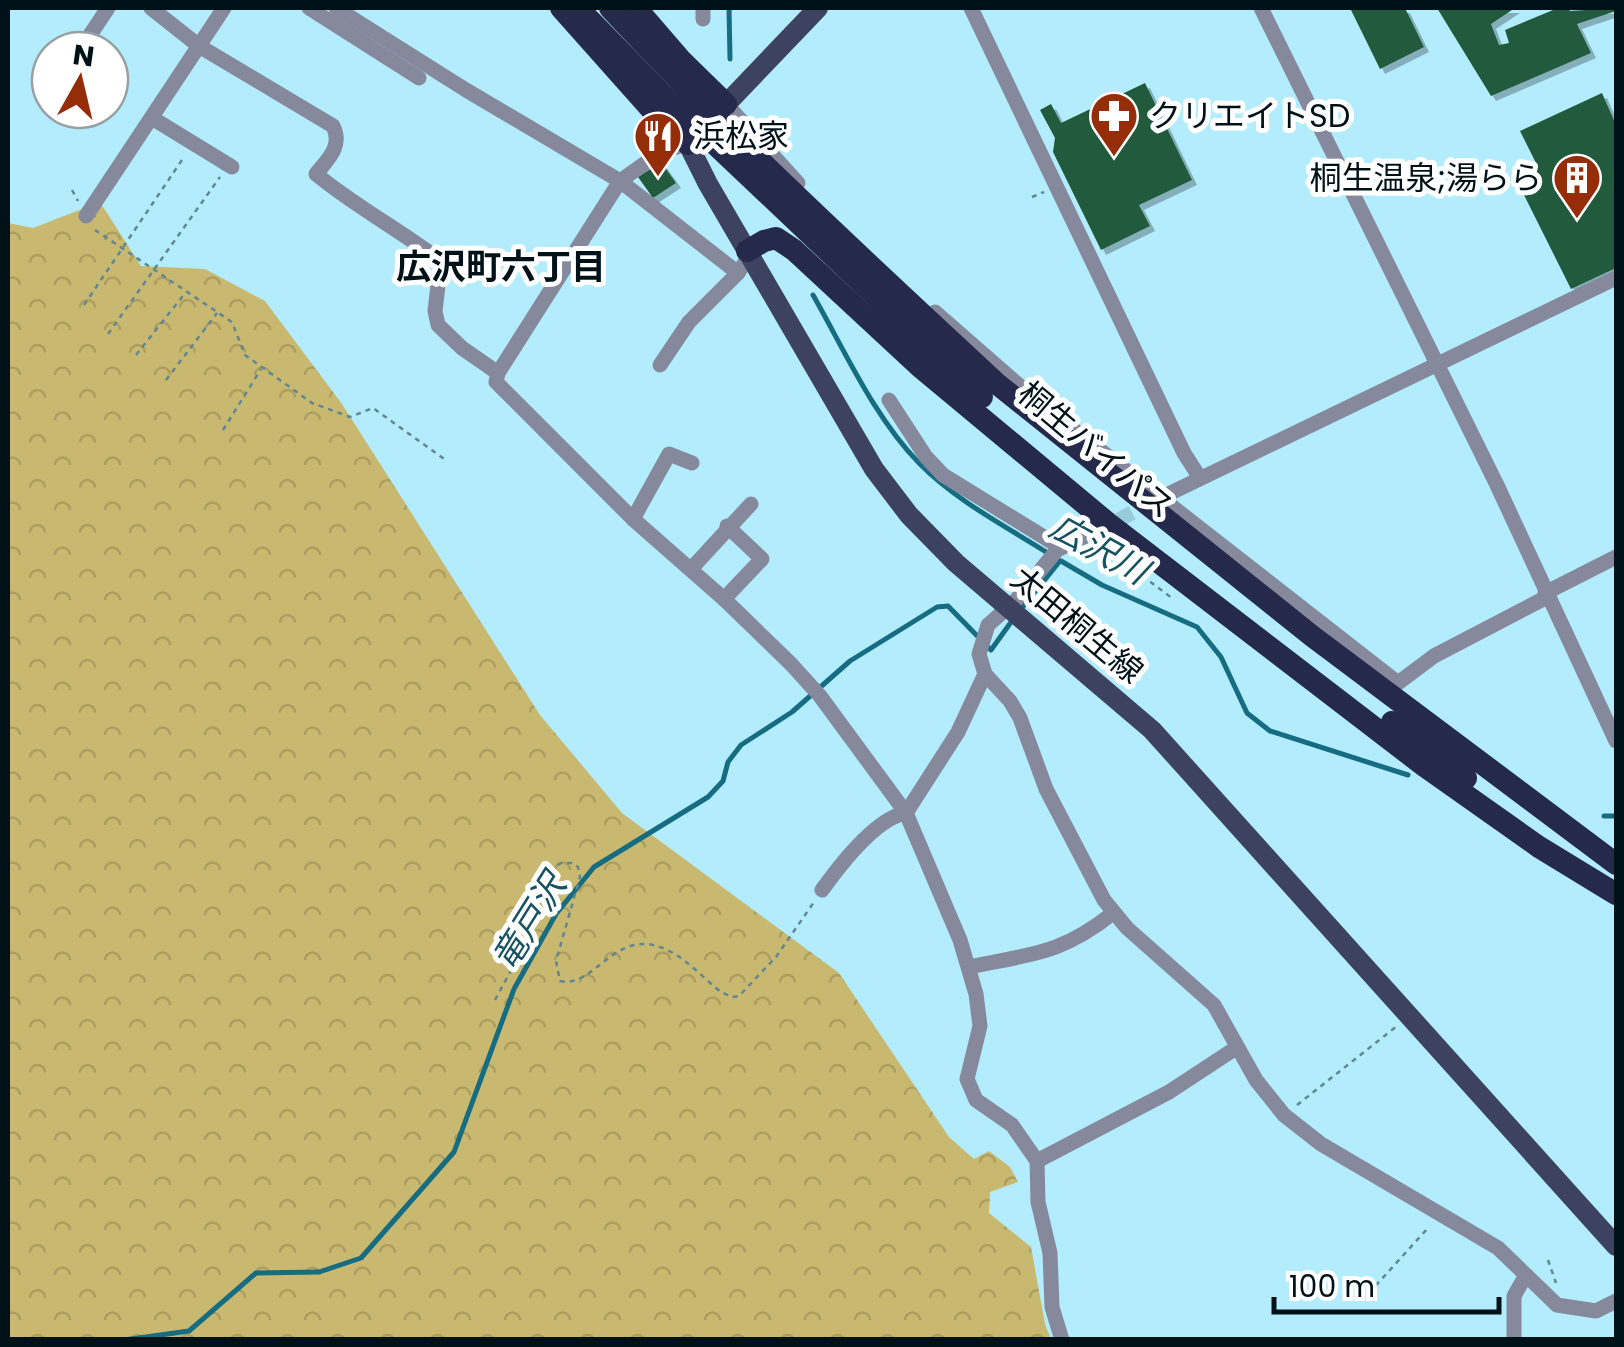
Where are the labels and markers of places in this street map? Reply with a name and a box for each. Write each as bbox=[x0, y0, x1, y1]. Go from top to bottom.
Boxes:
pharmacy icon: クリエイトSD bbox=[1088, 90, 1140, 158]
place label: クリエイトSD bbox=[1149, 93, 1350, 138]
restaurant icon: 浜松家 bbox=[632, 110, 684, 178]
place label: 浜松家 bbox=[693, 113, 789, 158]
building icon: 桐生温泉;湯らら bbox=[1551, 152, 1603, 220]
place label: 桐生温泉;湯らら bbox=[1310, 155, 1542, 200]

